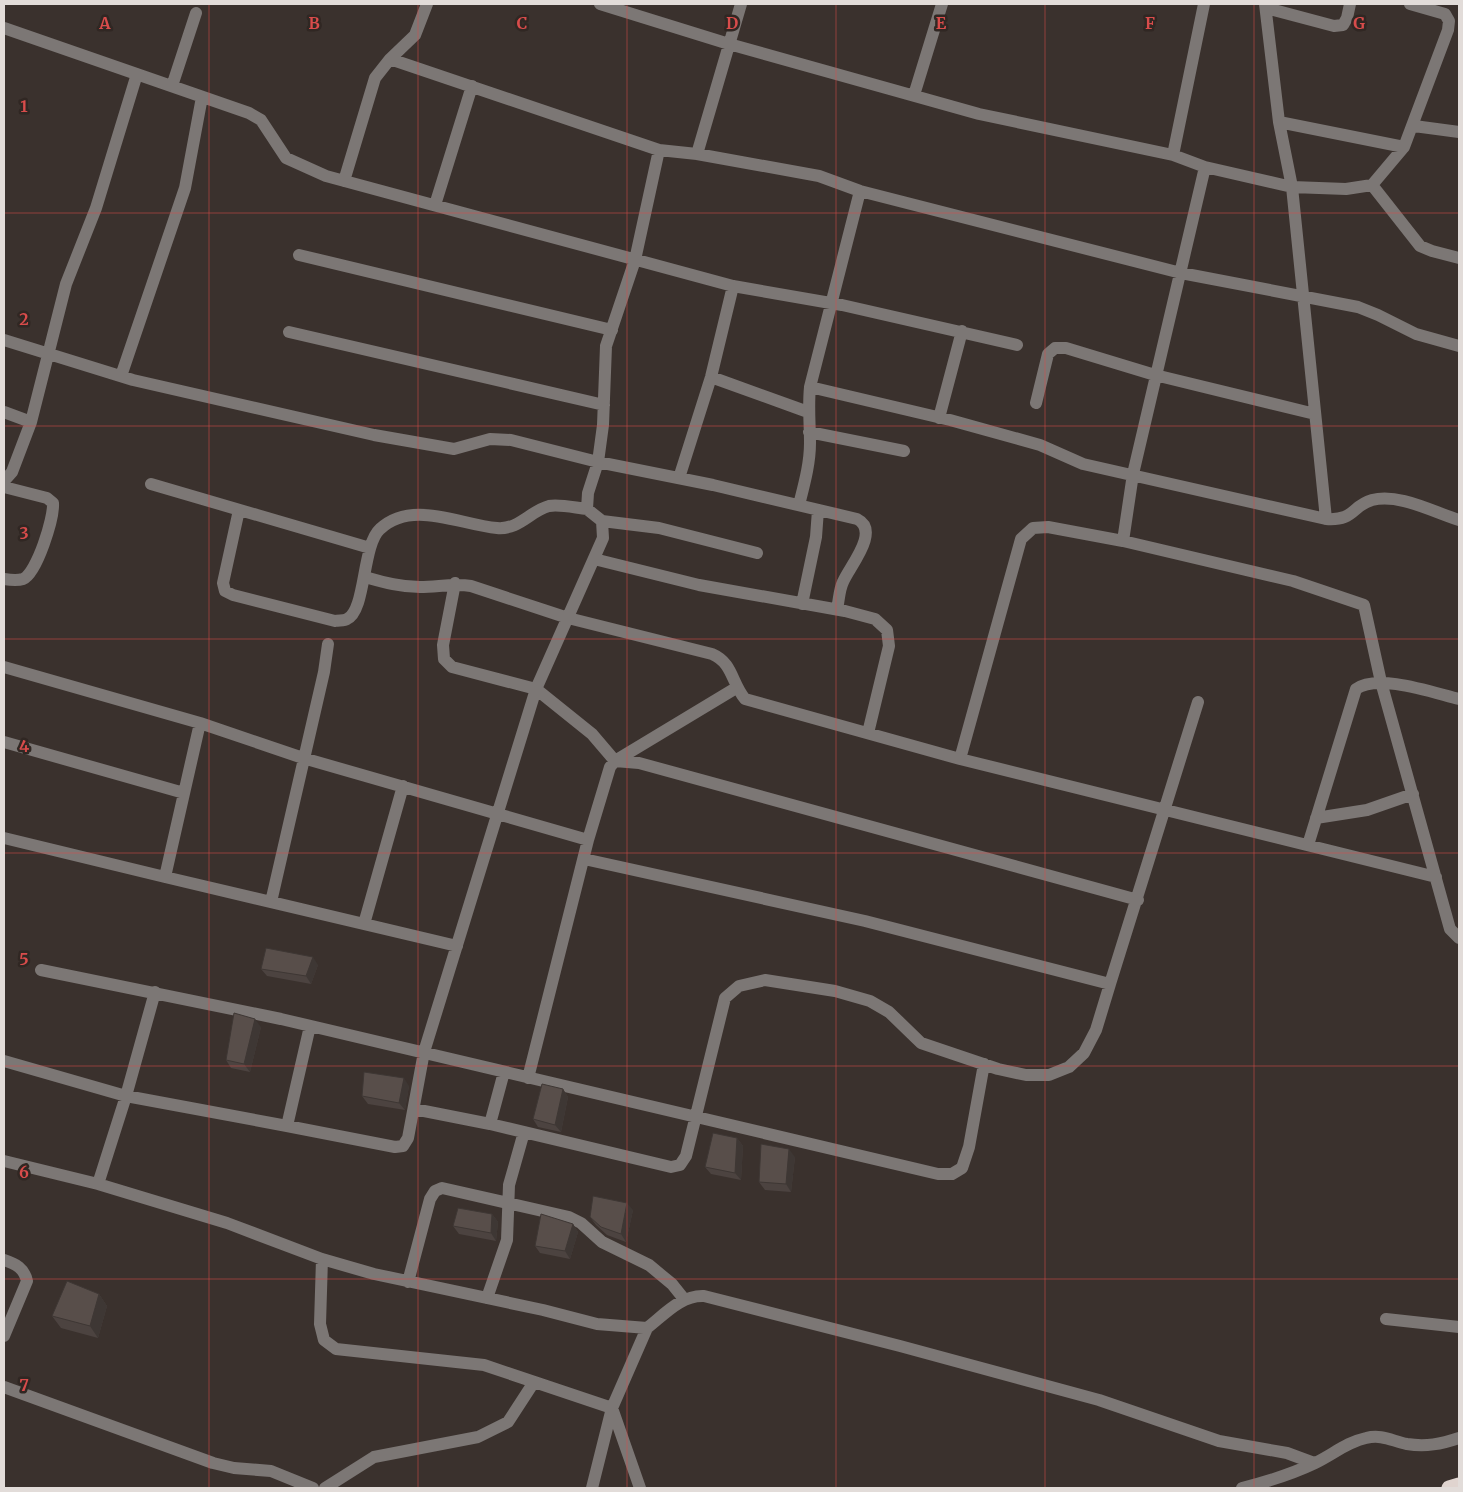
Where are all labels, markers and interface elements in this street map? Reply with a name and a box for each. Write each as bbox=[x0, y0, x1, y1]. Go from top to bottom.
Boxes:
text: A bbox=[98, 13, 111, 33]
text: B bbox=[308, 13, 320, 33]
text: C bbox=[517, 13, 527, 33]
text: D bbox=[726, 13, 738, 33]
text: E bbox=[936, 13, 947, 33]
text: F bbox=[1145, 13, 1155, 33]
text: G bbox=[1353, 13, 1365, 33]
text: 1 bbox=[20, 96, 28, 116]
text: 2 bbox=[19, 309, 29, 329]
text: 3 bbox=[19, 523, 29, 543]
text: 4 bbox=[19, 736, 29, 756]
text: 5 bbox=[19, 949, 29, 969]
text: 6 bbox=[19, 1162, 29, 1182]
text: 7 bbox=[19, 1375, 29, 1395]

